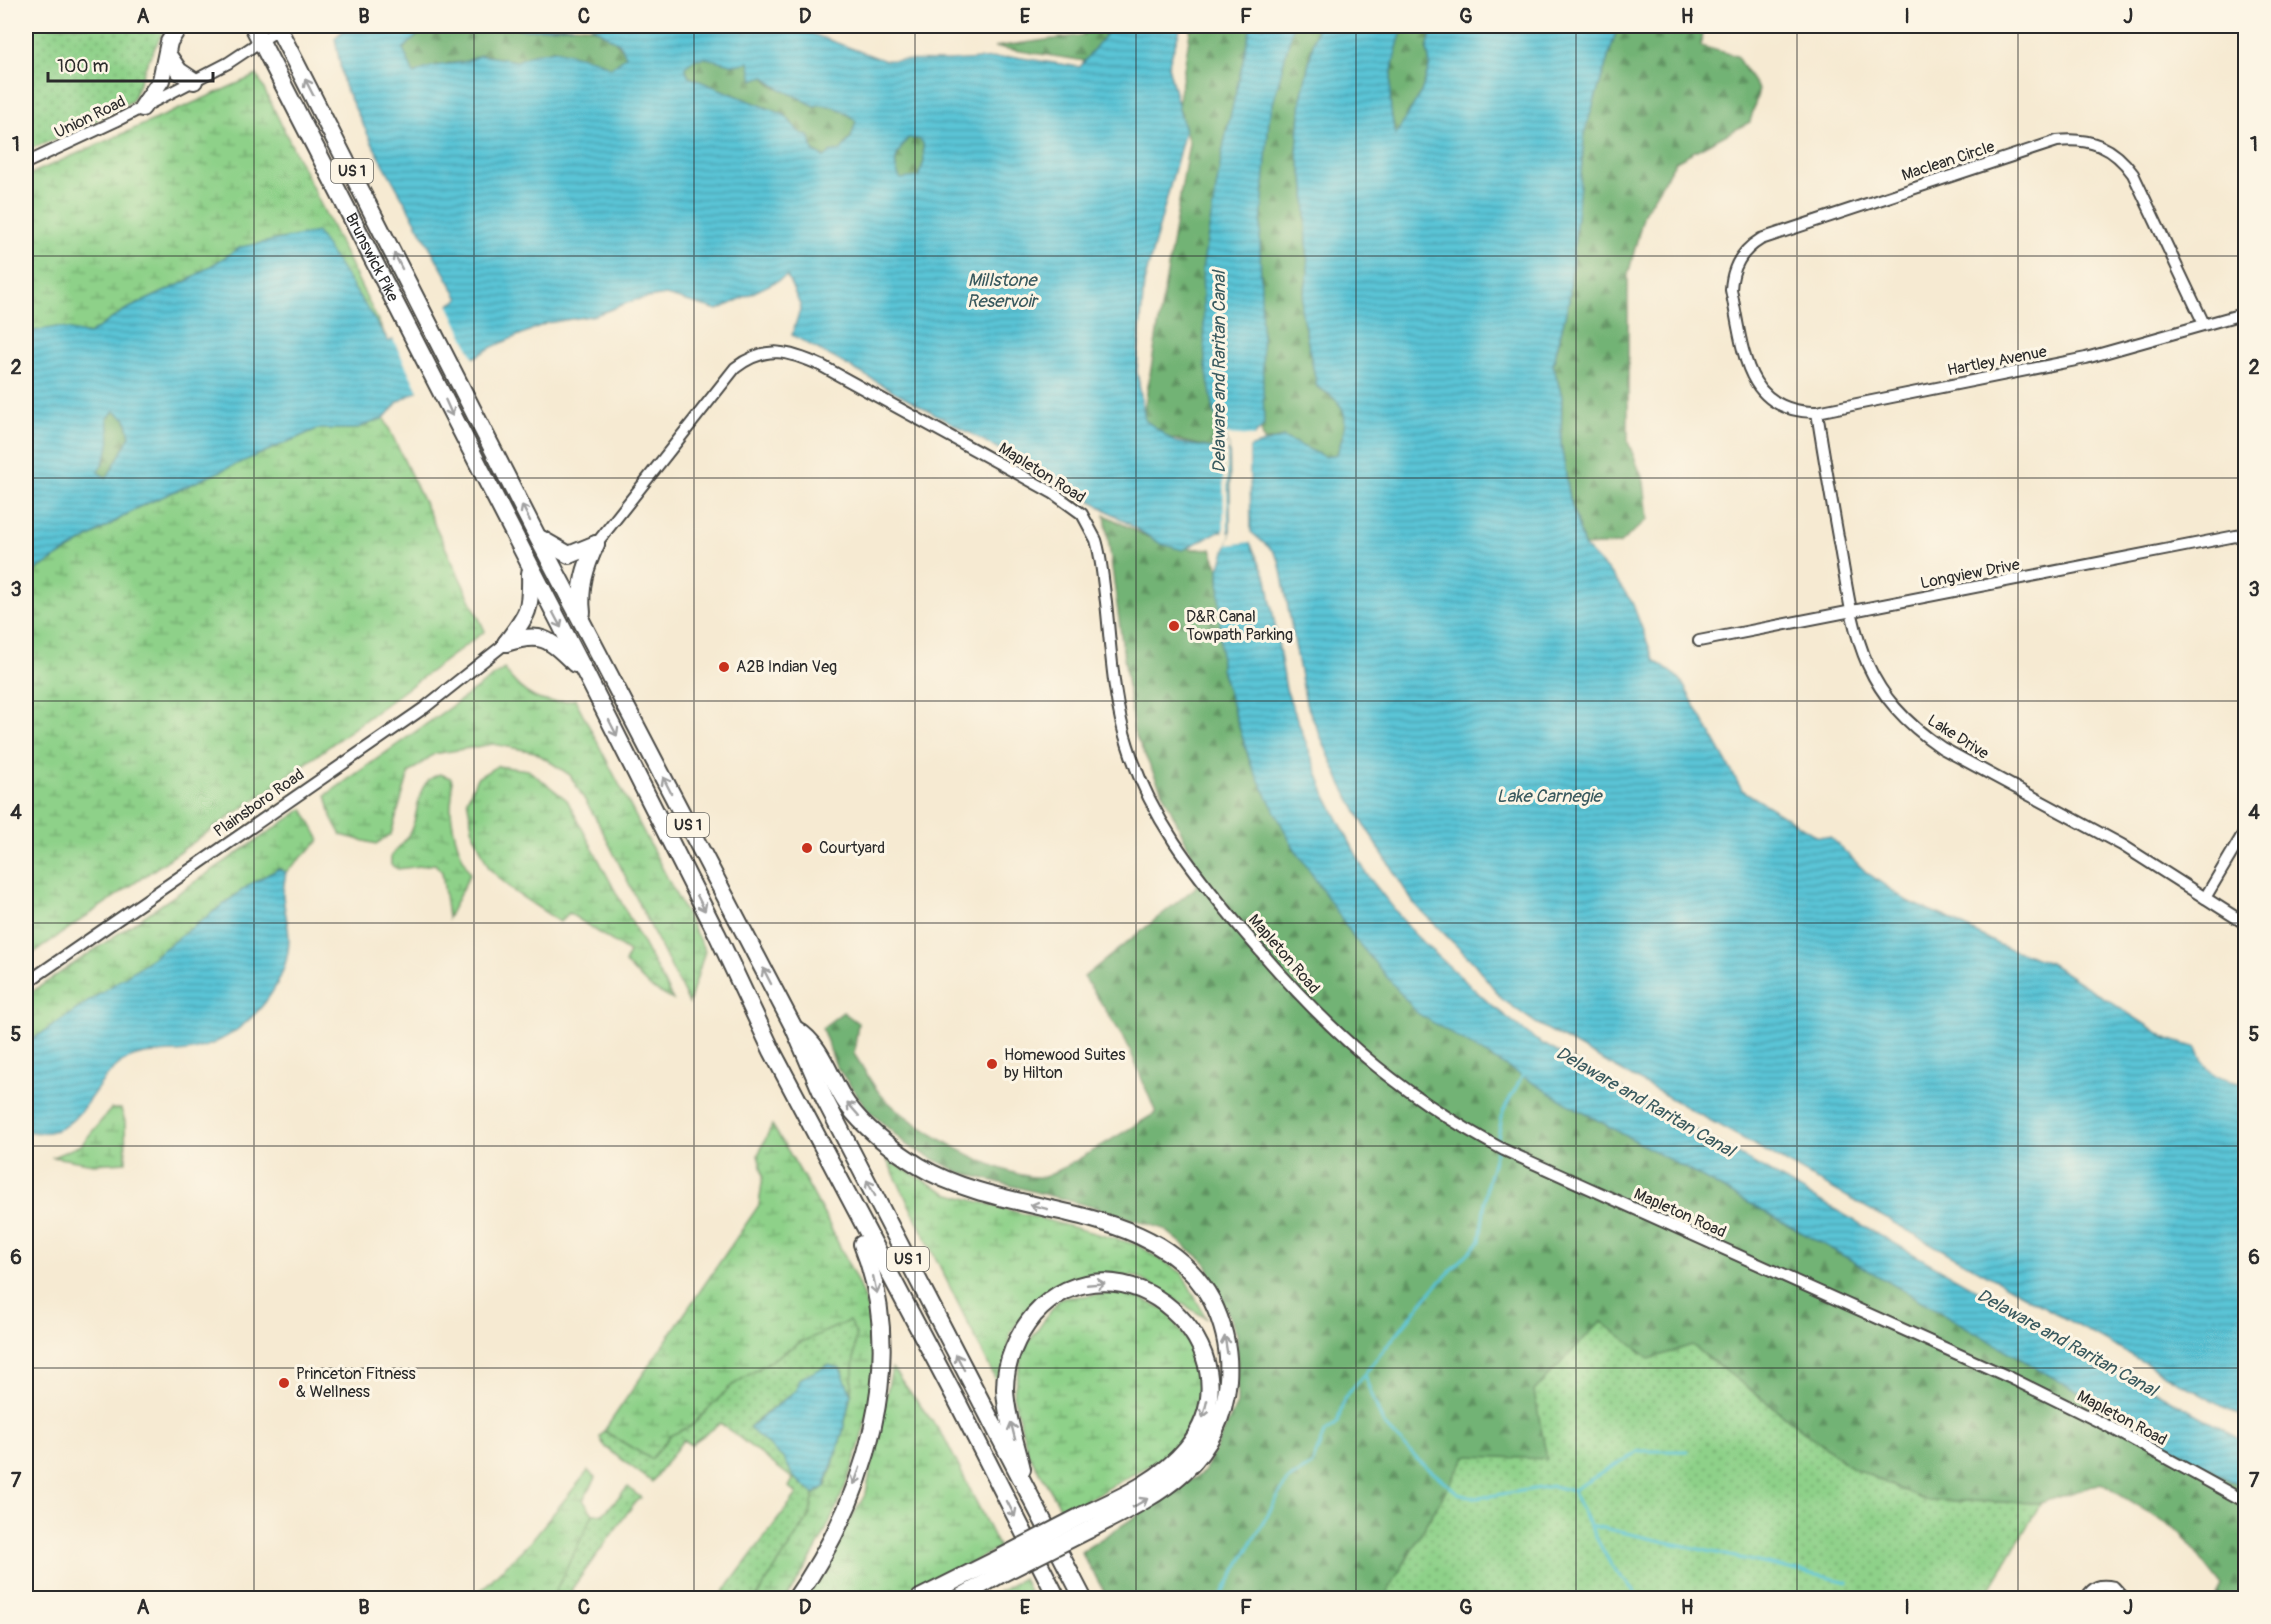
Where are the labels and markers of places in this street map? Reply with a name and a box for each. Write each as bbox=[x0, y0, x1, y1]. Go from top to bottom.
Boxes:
place label: D&R Canal Towpath Parking bbox=[1186, 607, 1293, 645]
marker: D&R Canal Towpath Parking bbox=[1167, 619, 1181, 633]
place label: A2B Indian Veg bbox=[736, 657, 837, 677]
marker: A2B Indian Veg bbox=[717, 660, 731, 674]
place label: Courtyard bbox=[819, 838, 885, 858]
marker: Courtyard bbox=[800, 841, 814, 855]
place label: Homewood Suites by Hilton bbox=[1004, 1045, 1125, 1083]
marker: Homewood Suites by Hilton bbox=[985, 1057, 999, 1071]
place label: Princeton Fitness & Wellness bbox=[296, 1364, 416, 1402]
marker: Princeton Fitness & Wellness bbox=[277, 1376, 291, 1390]

